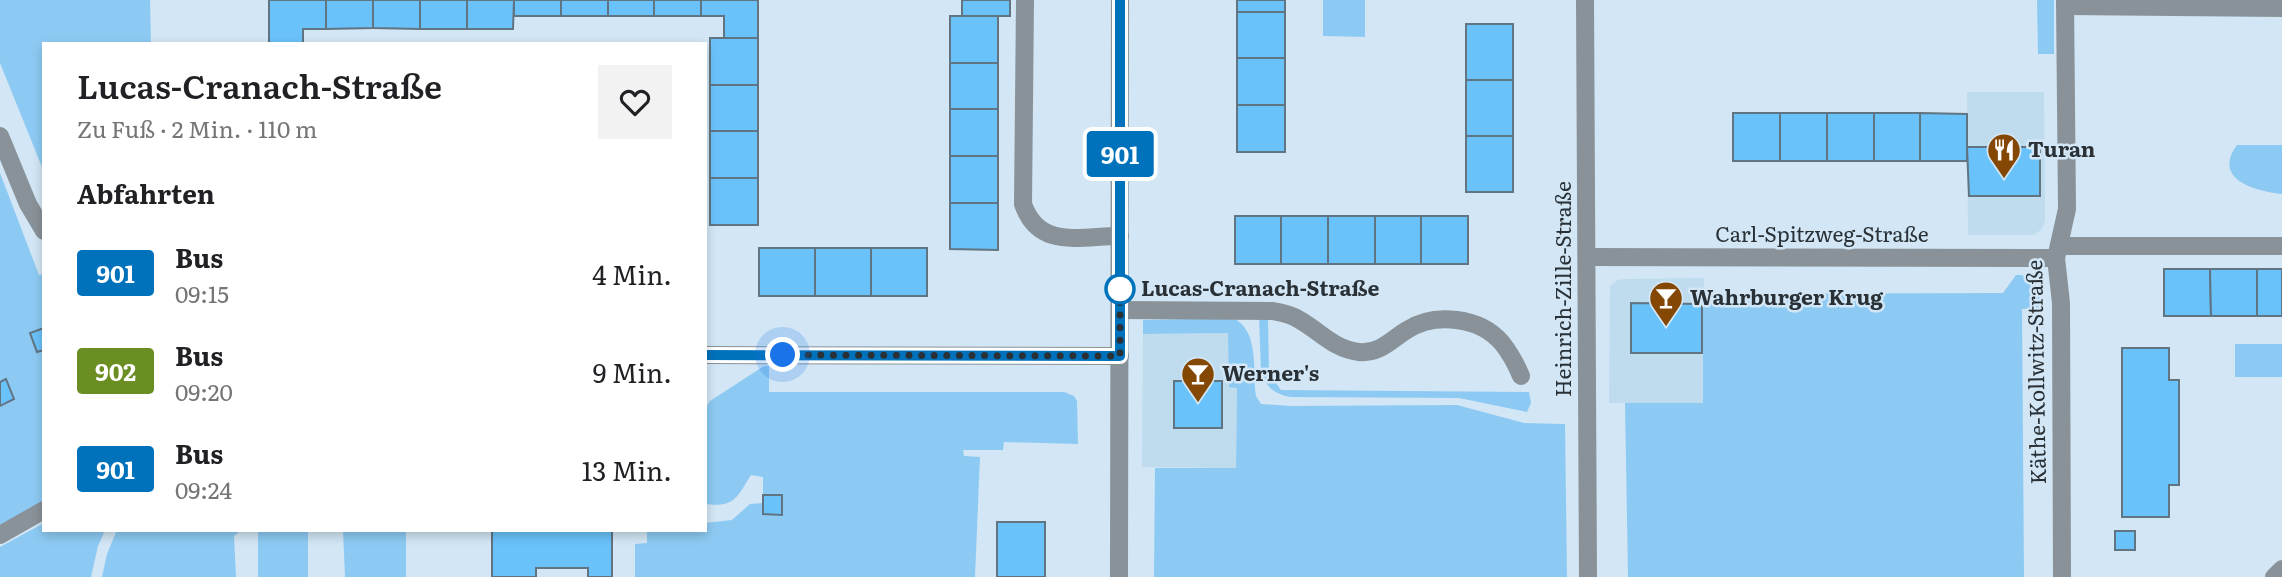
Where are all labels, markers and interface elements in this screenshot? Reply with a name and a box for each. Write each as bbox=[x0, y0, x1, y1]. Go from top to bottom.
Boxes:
text: Lucas-Cranach-Straße bbox=[77, 60, 442, 109]
button: heart bbox=[598, 65, 672, 139]
text: Zu Fuß · 2 Min. · 110 m bbox=[77, 111, 317, 145]
line badge: 901 bbox=[1080, 131, 1160, 177]
restaurant icon: Turan bbox=[1985, 131, 2023, 180]
place label: Turan bbox=[2028, 132, 2096, 163]
text: 901 bbox=[1101, 136, 1139, 171]
text: Abfahrten bbox=[77, 173, 215, 212]
street label: Heinrich-Zille-Straße bbox=[1546, 181, 1577, 397]
street label: Carl-Spitzweg-Straße bbox=[1715, 217, 1929, 248]
text: Bus bbox=[175, 237, 223, 276]
text: 4 Min. bbox=[592, 254, 672, 293]
text: 901 bbox=[96, 255, 135, 290]
street label: Käthe-Kollwitz-Straße bbox=[2017, 259, 2052, 485]
place label: Lucas-Cranach-Straße bbox=[1141, 271, 1380, 302]
marker: Lucas-Cranach-Straße bbox=[1105, 274, 1135, 304]
text: 09:15 bbox=[175, 276, 229, 310]
bar icon: Wahrburger Krug bbox=[1647, 279, 1685, 328]
place label: Wahrburger Krug bbox=[1690, 280, 1883, 311]
text: Bus bbox=[175, 335, 223, 374]
your location bbox=[765, 337, 800, 372]
text: 9 Min. bbox=[593, 352, 672, 391]
text: 902 bbox=[95, 353, 136, 388]
bar icon: Werner's bbox=[1179, 355, 1217, 404]
place label: Werner's bbox=[1222, 356, 1319, 387]
text: 09:20 bbox=[175, 374, 233, 408]
text: Bus bbox=[175, 433, 223, 472]
text: 13 Min. bbox=[582, 450, 672, 489]
text: 901 bbox=[96, 451, 135, 486]
text: 09:24 bbox=[175, 472, 232, 506]

